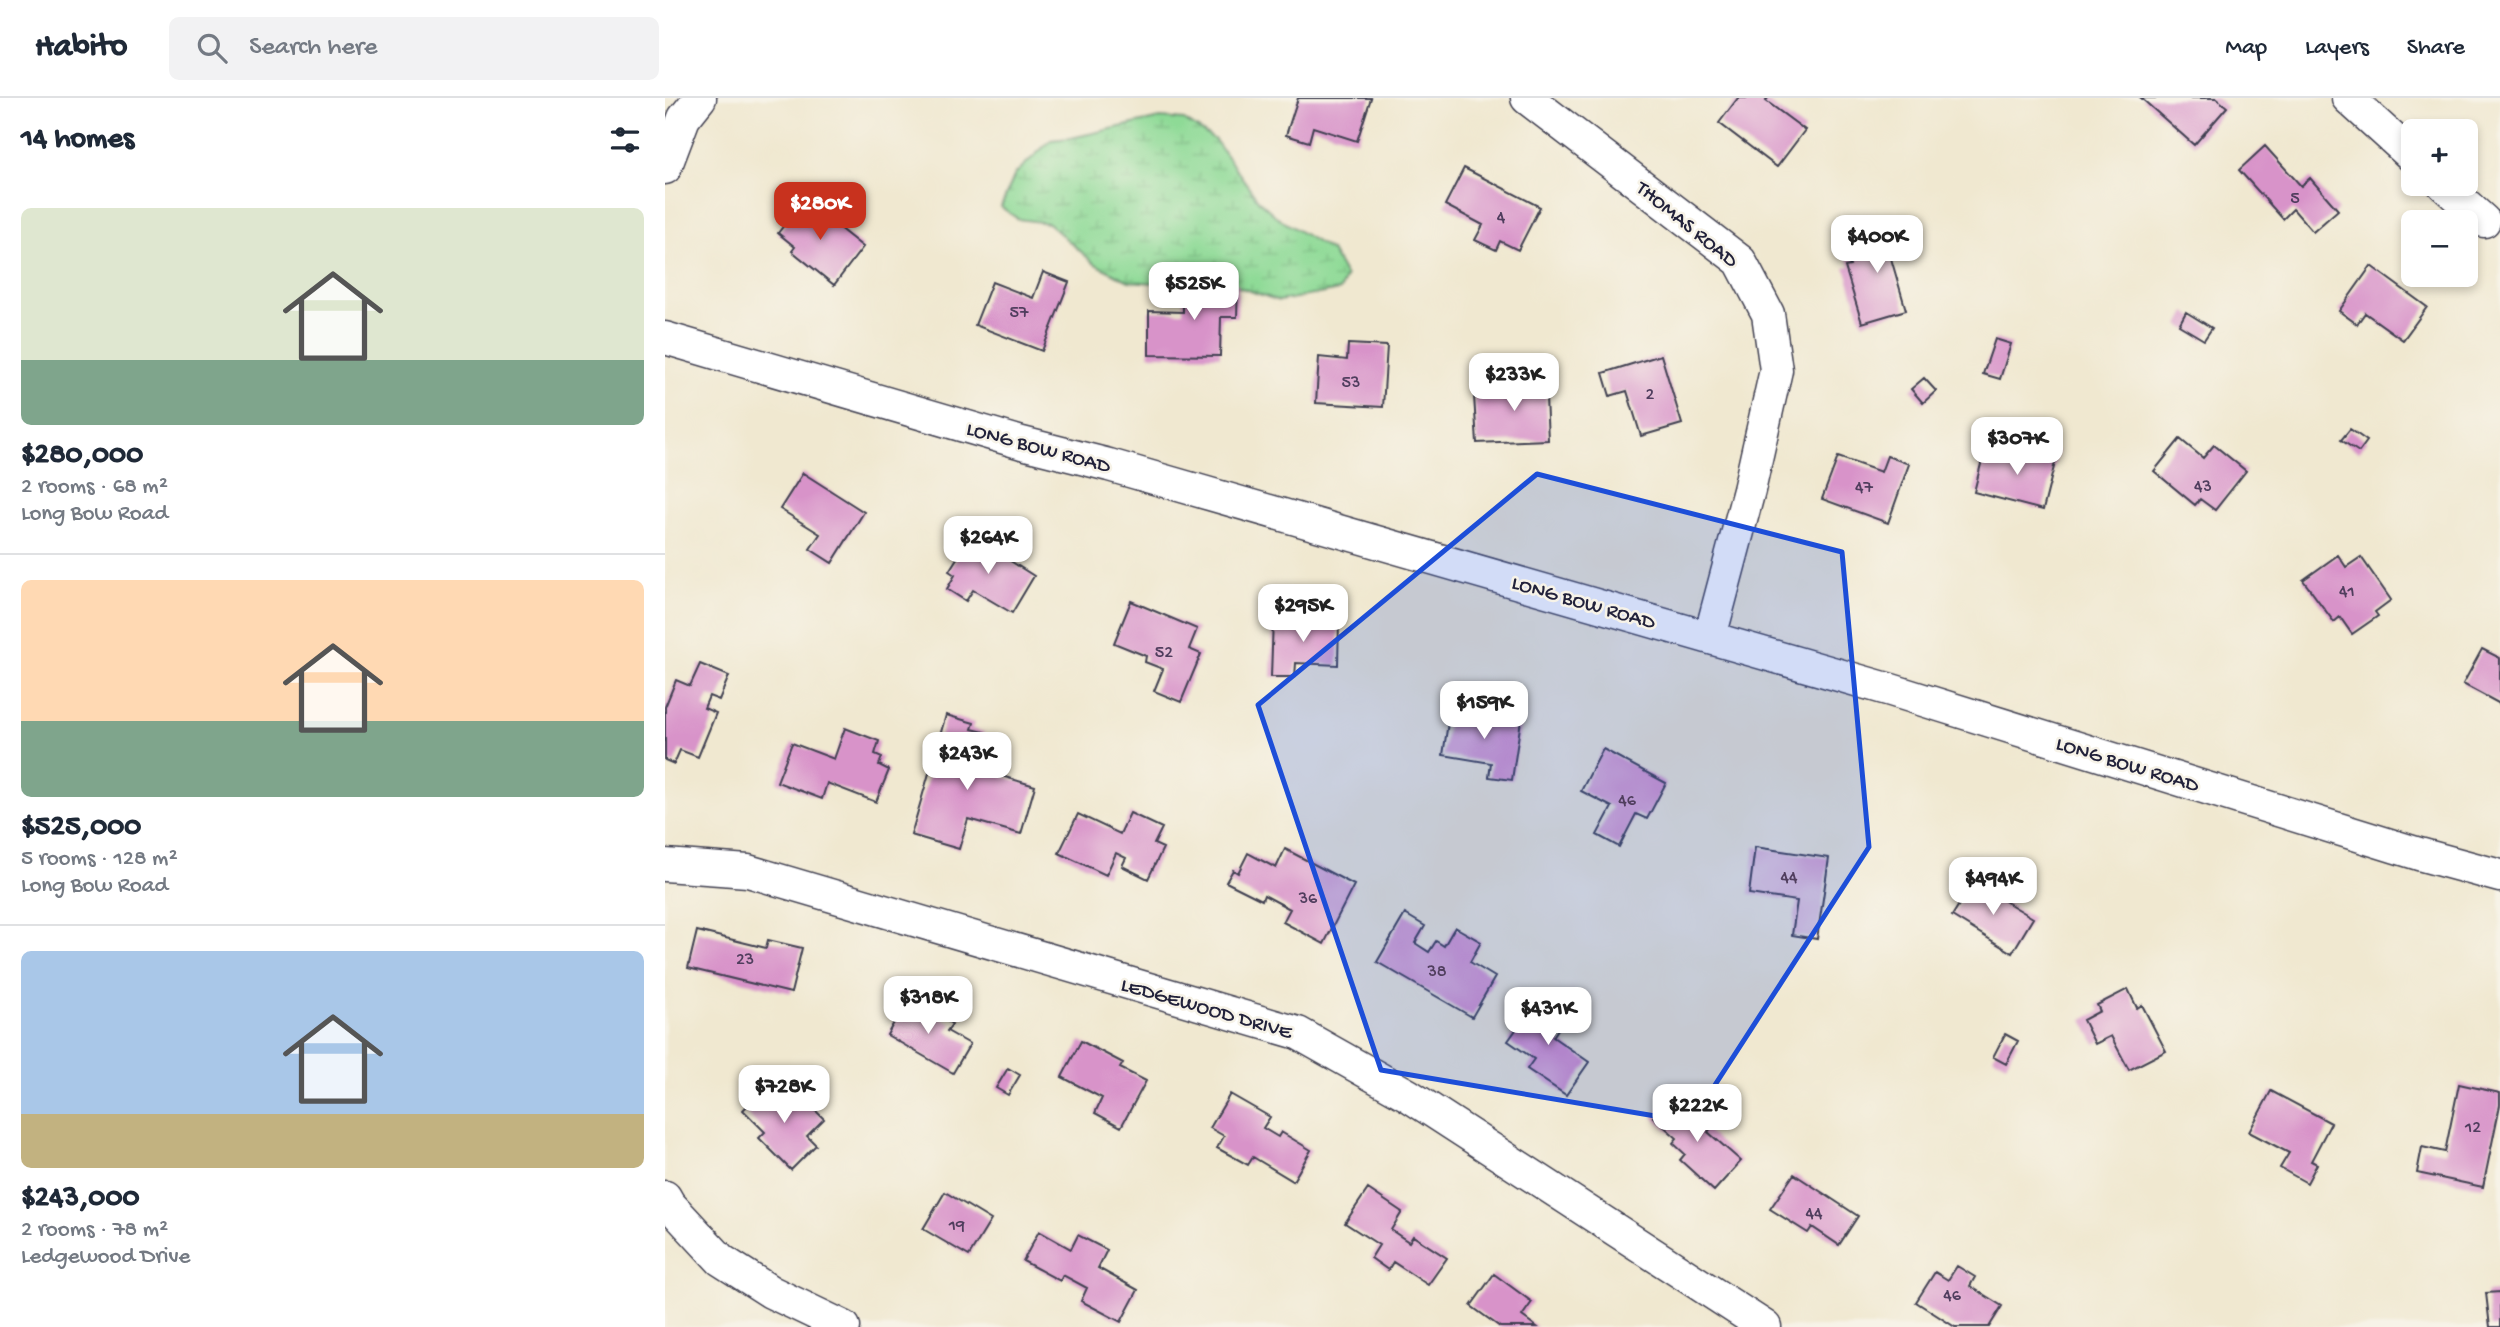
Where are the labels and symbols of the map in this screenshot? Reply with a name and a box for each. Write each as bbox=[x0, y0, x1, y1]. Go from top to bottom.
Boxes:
street label: THOMAS ROAD bbox=[1629, 176, 1742, 275]
pin: $280K bbox=[771, 183, 869, 242]
house number: 5 bbox=[2290, 189, 2300, 210]
house number: 4 bbox=[1497, 208, 1506, 229]
pin: $400K bbox=[1828, 216, 1926, 275]
pin: $525K bbox=[1145, 262, 1243, 322]
house number: 57 bbox=[1010, 303, 1029, 324]
pin: $233K bbox=[1465, 354, 1563, 413]
house number: 53 bbox=[1342, 373, 1360, 394]
house number: 2 bbox=[1646, 385, 1655, 406]
street label: LONG BOW ROAD bbox=[963, 418, 1113, 481]
pin: $307K bbox=[1968, 418, 2066, 477]
house number: 43 bbox=[2194, 477, 2212, 498]
house number: 47 bbox=[1855, 478, 1874, 499]
pin: $264K bbox=[939, 517, 1037, 576]
street label: LONG BOW ROAD bbox=[1508, 572, 1658, 637]
house number: 41 bbox=[2339, 582, 2355, 603]
pin: $295K bbox=[1254, 584, 1352, 644]
house number: 52 bbox=[1155, 643, 1173, 664]
pin: $159K bbox=[1435, 682, 1533, 741]
pin: $243K bbox=[918, 732, 1016, 792]
street label: LONG BOW ROAD bbox=[2052, 733, 2202, 800]
house number: 46 bbox=[1618, 791, 1637, 812]
pin: $494K bbox=[1944, 858, 2042, 917]
house number: 44 bbox=[1780, 868, 1798, 889]
house number: 36 bbox=[1298, 889, 1318, 910]
house number: 23 bbox=[736, 950, 754, 971]
house number: 38 bbox=[1426, 962, 1447, 983]
street label: LEDGEWOOD DRIVE bbox=[1117, 974, 1295, 1047]
pin: $318K bbox=[879, 976, 977, 1036]
pin: $431K bbox=[1499, 988, 1597, 1047]
pin: $728K bbox=[735, 1066, 833, 1125]
pin: $222K bbox=[1648, 1084, 1746, 1144]
house number: 12 bbox=[2464, 1118, 2481, 1139]
house number: 44 bbox=[1805, 1204, 1823, 1225]
house number: 19 bbox=[948, 1216, 965, 1237]
house number: 46 bbox=[1943, 1286, 1962, 1307]

